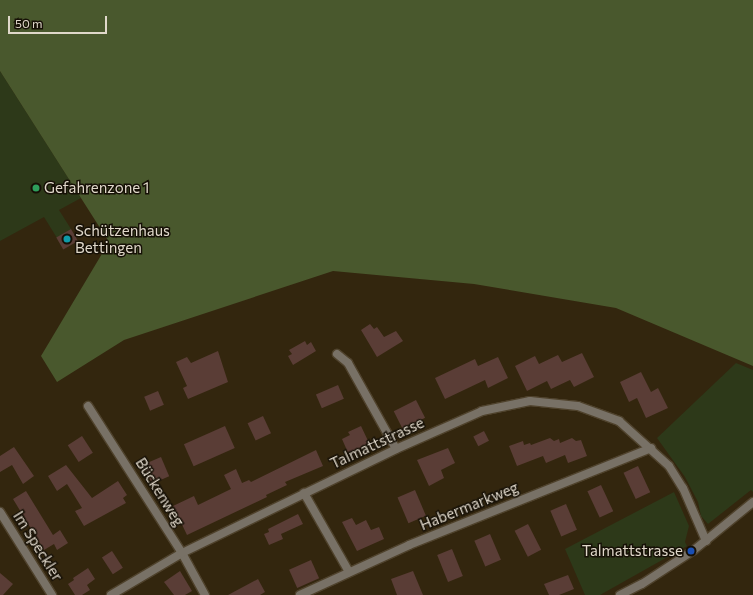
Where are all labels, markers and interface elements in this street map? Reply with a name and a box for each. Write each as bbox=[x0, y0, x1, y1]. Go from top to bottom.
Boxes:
scale bar bbox=[10, 8, 109, 34]
text: 50 m bbox=[15, 16, 43, 30]
place label: Gefahrenzone 1 bbox=[44, 179, 149, 197]
marker: Gefahrenzone 1 bbox=[31, 183, 41, 193]
place label: Schützenhaus Bettingen bbox=[75, 221, 170, 256]
marker: Schützenhaus Bettingen bbox=[62, 234, 72, 244]
street label: Talmattstrasse bbox=[327, 413, 427, 473]
street label: Bückenweg bbox=[132, 454, 188, 530]
street label: Habermarkweg bbox=[417, 478, 521, 534]
street label: Im Speckler bbox=[9, 508, 67, 584]
place label: Talmattstrasse bbox=[582, 542, 683, 560]
marker: Talmattstrasse bbox=[686, 546, 696, 556]

